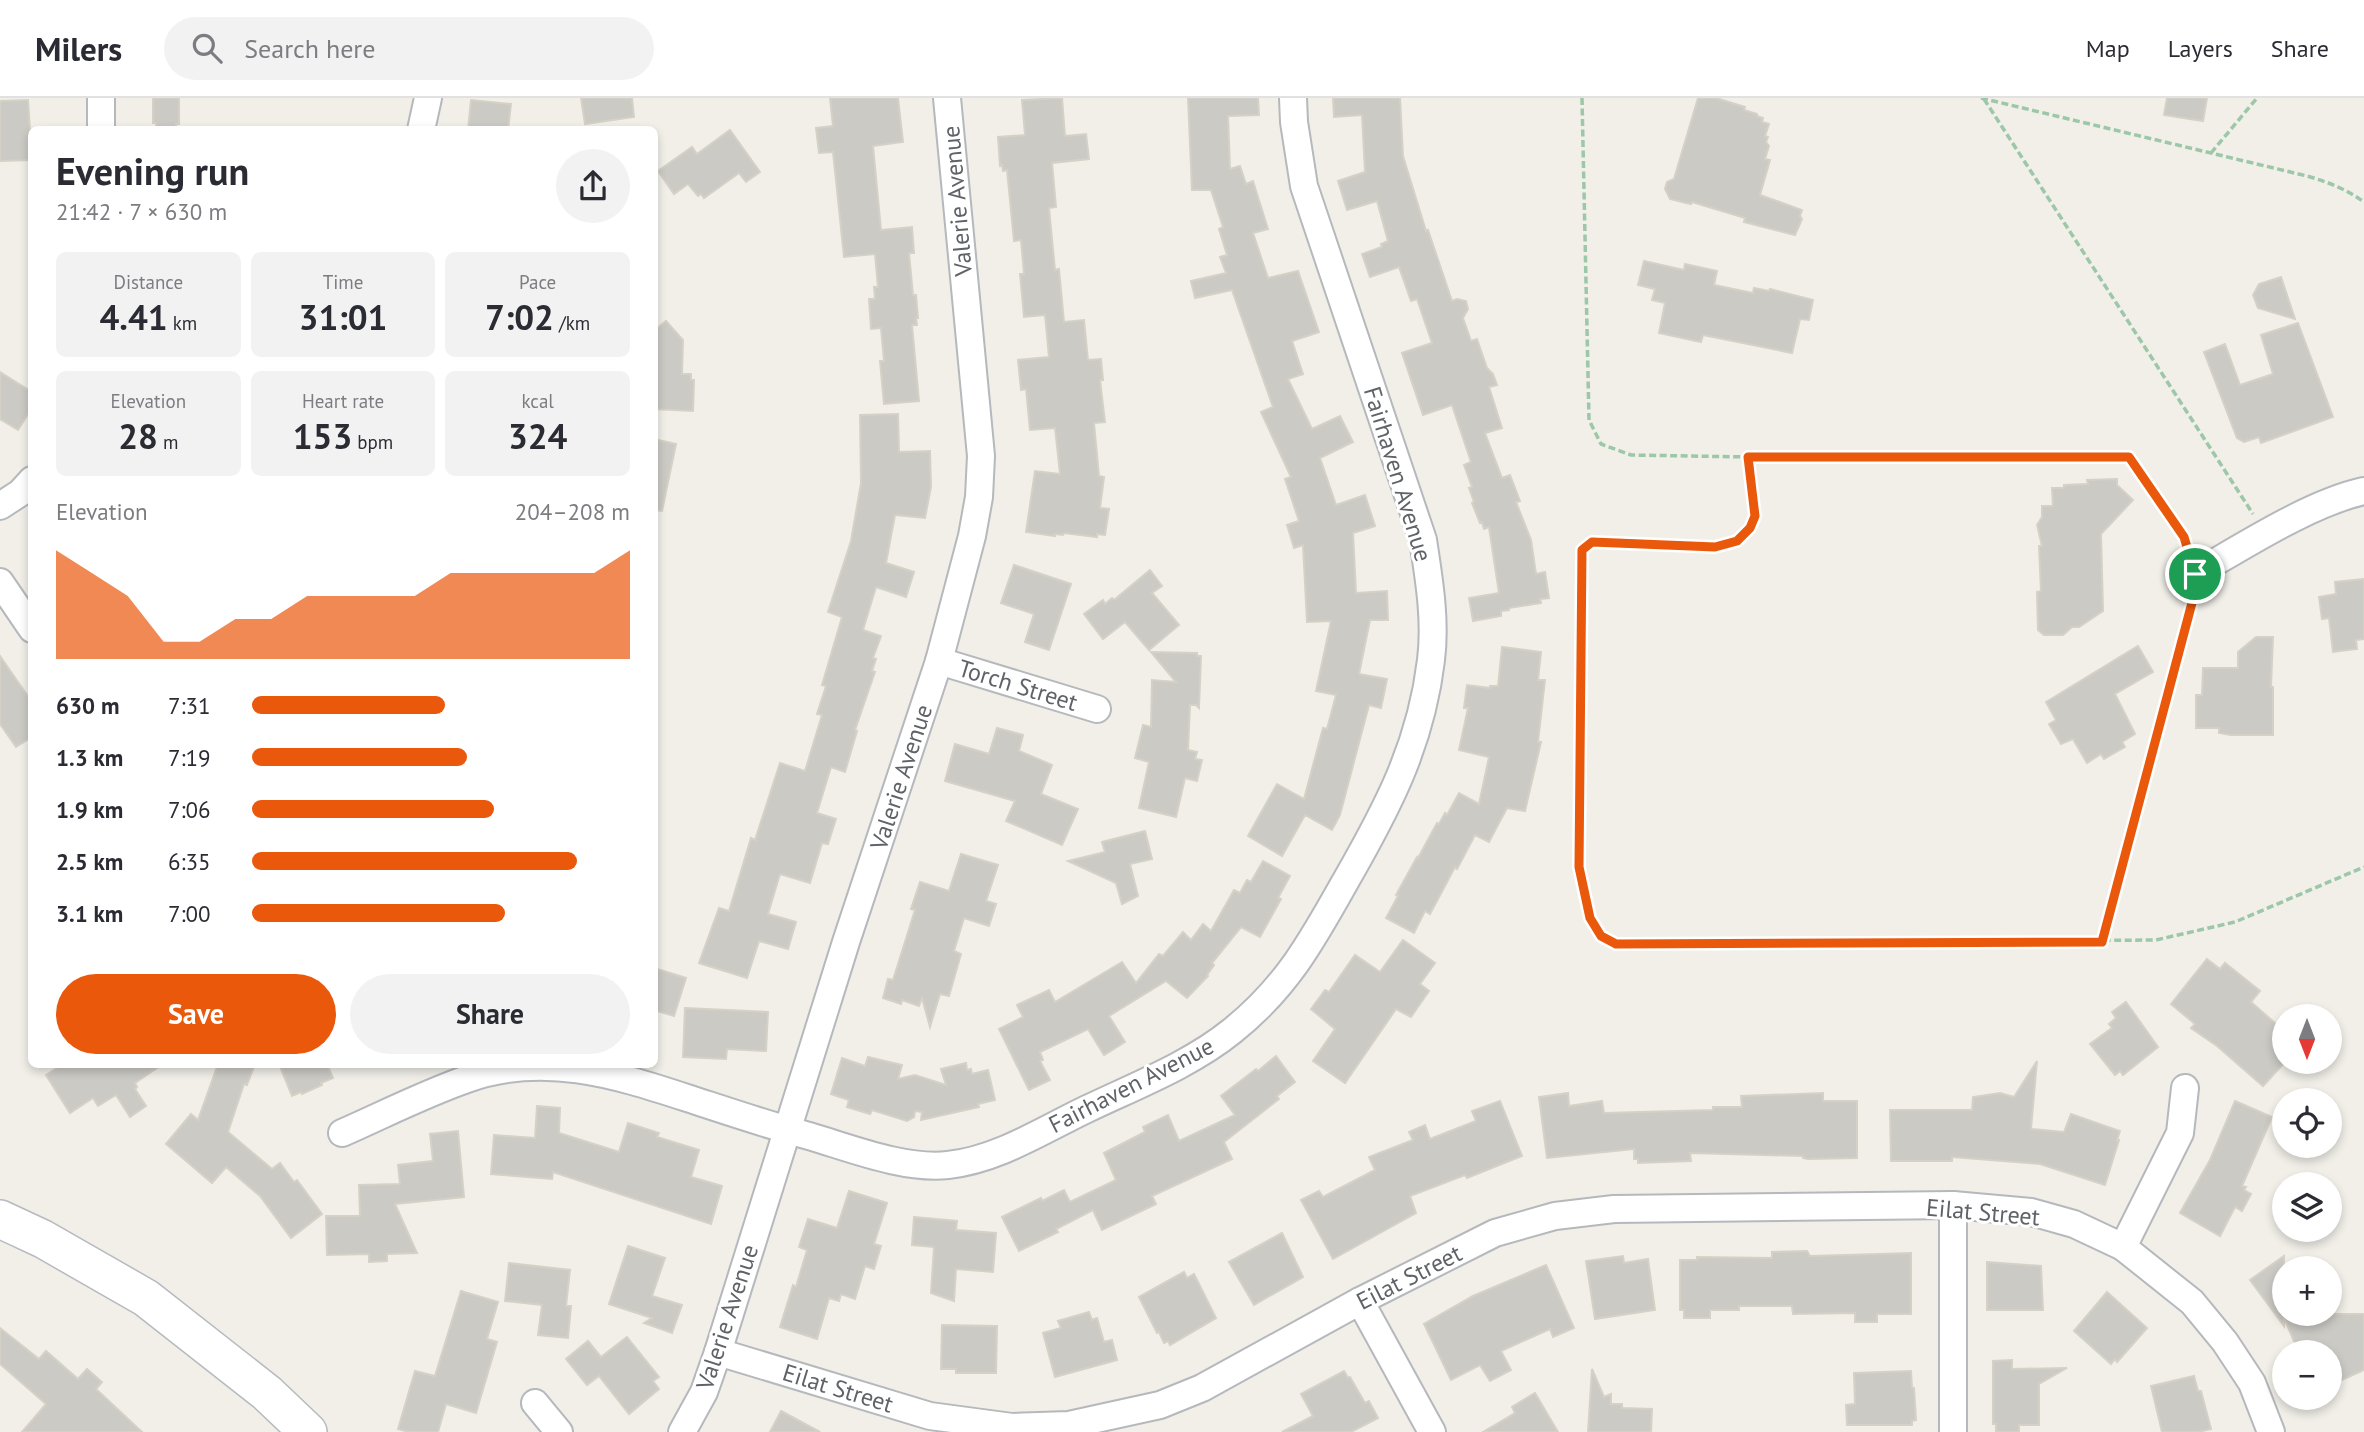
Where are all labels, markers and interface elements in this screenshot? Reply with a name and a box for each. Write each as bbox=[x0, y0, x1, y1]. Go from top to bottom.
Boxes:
search box bbox=[164, 17, 654, 80]
text: Milers bbox=[35, 27, 122, 70]
icon: search bbox=[188, 29, 226, 67]
text: Search here bbox=[244, 32, 375, 65]
text: Map bbox=[2086, 33, 2130, 64]
text: Layers bbox=[2168, 33, 2233, 64]
text: Share bbox=[2271, 33, 2329, 64]
street label: Valerie Avenue bbox=[935, 124, 979, 279]
text: Evening run bbox=[56, 146, 249, 195]
button: share bbox=[556, 149, 630, 223]
text: 21:42 · 7 × 630 m bbox=[56, 197, 227, 226]
text: Distance bbox=[114, 270, 183, 294]
text: Time bbox=[323, 270, 363, 294]
text: Pace bbox=[519, 270, 556, 294]
text: 4.41 bbox=[99, 294, 168, 340]
text: 31:01 bbox=[299, 294, 387, 340]
text: 7:02 bbox=[485, 294, 554, 340]
text: km bbox=[168, 311, 197, 335]
text: /km bbox=[554, 311, 590, 335]
street label: Fairhaven Avenue bbox=[1357, 383, 1439, 565]
text: Elevation bbox=[110, 389, 186, 413]
text: Heart rate bbox=[302, 389, 384, 413]
text: kcal bbox=[521, 389, 554, 413]
text: 28 bbox=[118, 413, 158, 459]
text: 153 bbox=[293, 413, 352, 459]
text: 324 bbox=[508, 413, 567, 459]
text: m bbox=[158, 430, 178, 454]
text: bpm bbox=[352, 430, 393, 454]
text: Elevation bbox=[56, 497, 148, 526]
text: 204–208 m bbox=[515, 497, 630, 526]
pin bbox=[2165, 544, 2225, 604]
icon: arrive bbox=[2176, 555, 2214, 593]
street label: Torch Street bbox=[955, 652, 1081, 718]
text: 630 m bbox=[56, 691, 119, 720]
text: 7:31 bbox=[168, 691, 211, 720]
street label: Valerie Avenue bbox=[863, 700, 939, 855]
text: 1.3 km bbox=[56, 743, 123, 772]
text: 7:19 bbox=[168, 743, 211, 772]
text: 1.9 km bbox=[56, 795, 123, 824]
text: 7:06 bbox=[168, 795, 211, 824]
text: 2.5 km bbox=[56, 847, 123, 876]
text: 6:35 bbox=[168, 847, 211, 876]
text: 3.1 km bbox=[56, 899, 123, 928]
text: 7:00 bbox=[168, 899, 211, 928]
button: Save bbox=[56, 974, 336, 1054]
button: Share bbox=[350, 974, 630, 1054]
north arrow bbox=[2272, 1004, 2342, 1074]
map controls bbox=[2272, 1004, 2342, 1410]
street label: Fairhaven Avenue bbox=[1043, 1030, 1219, 1140]
button: locate bbox=[2272, 1088, 2342, 1158]
button: layers bbox=[2272, 1172, 2342, 1242]
street label: Eilat Street bbox=[1925, 1192, 2041, 1232]
street label: Eilat Street bbox=[1351, 1237, 1467, 1317]
street label: Valerie Avenue bbox=[689, 1240, 765, 1395]
button: + bbox=[2272, 1256, 2342, 1326]
button: − bbox=[2272, 1340, 2342, 1410]
street label: Eilat Street bbox=[779, 1357, 897, 1419]

